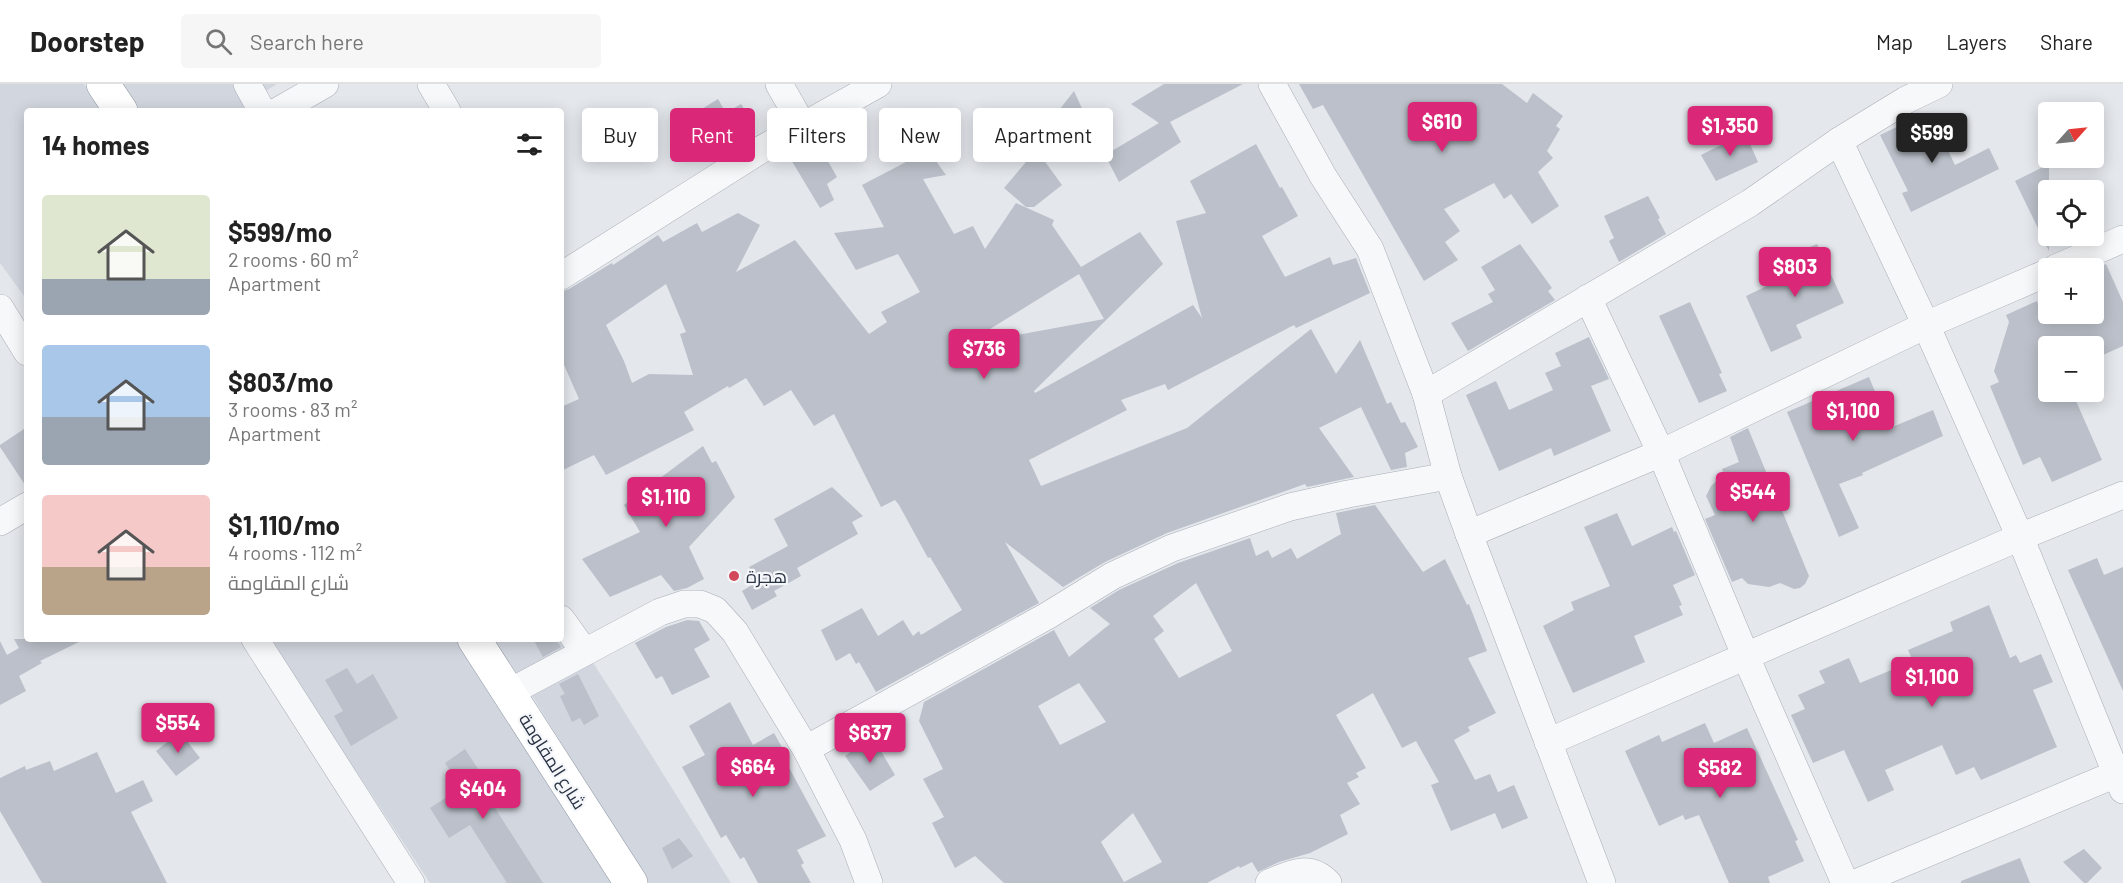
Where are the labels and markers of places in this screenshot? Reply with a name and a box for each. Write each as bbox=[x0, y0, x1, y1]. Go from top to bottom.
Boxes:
pin: $610 bbox=[1406, 102, 1478, 153]
pin: $1,350 bbox=[1681, 106, 1779, 157]
pin: $599 bbox=[1896, 113, 1968, 164]
pin: $803 bbox=[1759, 247, 1831, 298]
pin: $736 bbox=[948, 329, 1020, 380]
pin: $1,100 bbox=[1804, 391, 1902, 442]
pin: $544 bbox=[1717, 472, 1789, 523]
pin: $1,110 bbox=[617, 477, 715, 528]
place label: هجرة bbox=[746, 565, 787, 588]
marker: هجرة bbox=[727, 569, 741, 583]
pin: $1,100 bbox=[1883, 657, 1981, 708]
pin: $554 bbox=[142, 703, 214, 754]
pin: $637 bbox=[834, 713, 906, 764]
pin: $664 bbox=[717, 747, 789, 798]
pin: $582 bbox=[1684, 748, 1756, 799]
pin: $404 bbox=[447, 769, 519, 820]

